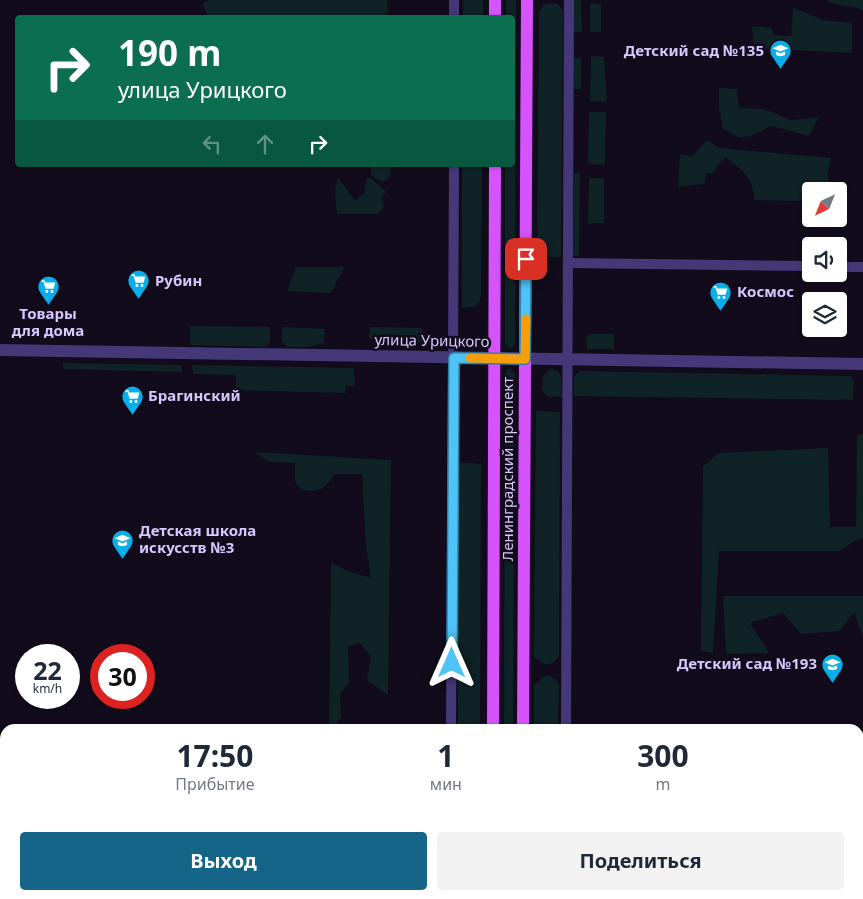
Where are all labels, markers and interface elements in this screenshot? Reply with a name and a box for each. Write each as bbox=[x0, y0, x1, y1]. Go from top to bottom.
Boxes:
text: 190 m bbox=[118, 29, 221, 76]
icon: right bbox=[35, 35, 100, 100]
school or university icon: Детский сад №135 bbox=[768, 39, 792, 70]
place label: Детский сад №135 bbox=[624, 40, 764, 60]
text: улица Урицкого bbox=[118, 74, 287, 104]
icon: left bbox=[198, 130, 226, 158]
icon: ahead bbox=[251, 130, 279, 158]
icon: right bbox=[304, 130, 332, 158]
north arrow bbox=[802, 182, 848, 228]
map controls bbox=[802, 182, 847, 337]
button: sound bbox=[802, 237, 847, 282]
pin bbox=[505, 238, 547, 280]
icon: arrive bbox=[512, 245, 540, 273]
supermarket icon: Рубин bbox=[127, 269, 151, 300]
place label: Рубин bbox=[155, 270, 202, 290]
supermarket icon: Товары для дома bbox=[36, 274, 60, 305]
supermarket icon: Космос bbox=[709, 280, 733, 311]
place label: Космос bbox=[737, 281, 794, 301]
button: layers bbox=[802, 292, 847, 337]
place label: Товары для дома bbox=[12, 303, 84, 340]
street label: улица Урицкого bbox=[374, 329, 490, 351]
street label: Ленинградский проспект bbox=[497, 377, 517, 561]
supermarket icon: Брагинский bbox=[120, 384, 144, 415]
place label: Брагинский bbox=[148, 385, 241, 405]
place label: Детская школа искусств №3 bbox=[139, 520, 256, 557]
school or university icon: Детская школа искусств №3 bbox=[111, 528, 135, 559]
position arrow bbox=[425, 636, 477, 688]
speed limit sign: 30 bbox=[90, 644, 155, 709]
school or university icon: Детский сад №193 bbox=[821, 652, 845, 683]
text: 22 bbox=[33, 653, 62, 687]
place label: Детский сад №193 bbox=[677, 653, 817, 673]
text: km/h bbox=[33, 680, 62, 697]
text: 17:50 bbox=[176, 735, 253, 776]
text: 1 bbox=[437, 735, 454, 776]
text: 300 bbox=[637, 735, 689, 776]
text: Прибытие bbox=[175, 773, 255, 795]
text: мин bbox=[430, 773, 462, 795]
text: m bbox=[655, 773, 670, 795]
button: Выход bbox=[20, 832, 427, 890]
button: Поделиться bbox=[437, 832, 844, 890]

